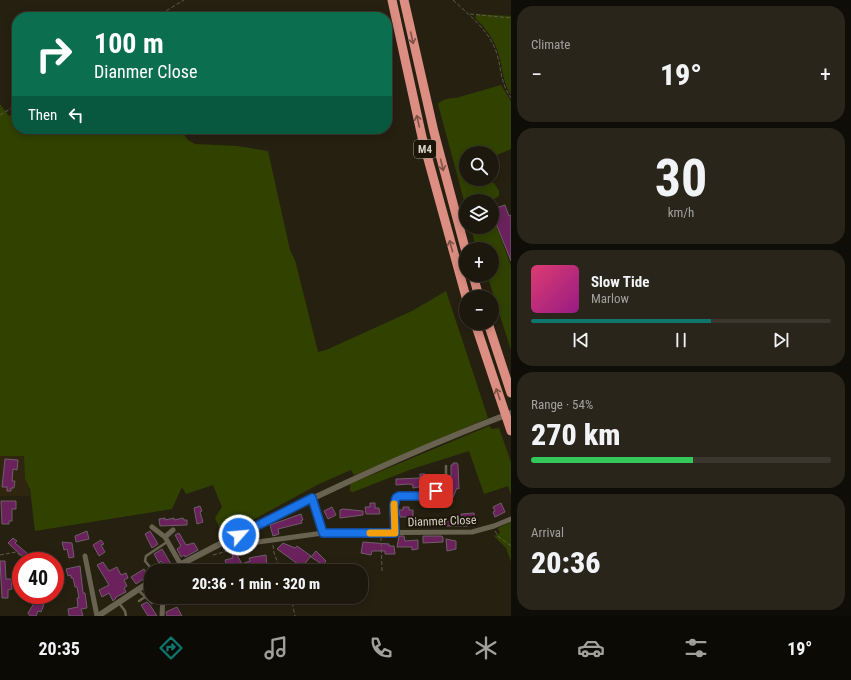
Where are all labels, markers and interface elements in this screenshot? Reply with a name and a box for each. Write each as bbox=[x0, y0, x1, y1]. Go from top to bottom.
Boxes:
text: 100 m bbox=[94, 27, 164, 60]
icon: right bbox=[28, 28, 80, 80]
one-way arrow bbox=[408, 31, 416, 44]
text: Climate bbox=[531, 37, 570, 52]
text: 19° bbox=[660, 57, 702, 92]
text: Dianmer Close bbox=[94, 61, 197, 82]
text: − bbox=[531, 62, 542, 87]
text: + bbox=[820, 62, 831, 87]
icon: left bbox=[65, 104, 87, 126]
text: Then bbox=[28, 106, 57, 124]
one-way arrow bbox=[414, 114, 421, 127]
road number: M4 bbox=[414, 140, 436, 158]
map controls bbox=[459, 146, 499, 330]
button: search bbox=[459, 146, 499, 186]
text: 30 bbox=[655, 148, 707, 209]
one-way arrow bbox=[439, 158, 446, 171]
button: layers bbox=[459, 194, 499, 234]
text: km/h bbox=[668, 205, 694, 220]
one-way arrow bbox=[447, 240, 454, 253]
button: + bbox=[459, 242, 499, 282]
text: Slow Tide bbox=[591, 273, 649, 291]
button: − bbox=[459, 290, 499, 330]
text: Marlow bbox=[591, 291, 629, 306]
icon: previous bbox=[570, 329, 592, 351]
icon: pause bbox=[670, 329, 692, 351]
icon: next bbox=[770, 329, 792, 351]
one-way arrow bbox=[494, 388, 502, 400]
text: Range · 54% bbox=[531, 397, 593, 412]
text: 270 km bbox=[531, 417, 620, 452]
pin bbox=[419, 474, 453, 508]
icon: arrive bbox=[425, 480, 447, 502]
street label: Dianmer Close bbox=[407, 513, 477, 529]
position arrow bbox=[218, 514, 260, 556]
text: Arrival bbox=[531, 525, 564, 540]
text: 20:36 bbox=[531, 545, 600, 580]
speed limit sign: 40 bbox=[12, 552, 64, 604]
text: 20:36 · 1 min · 320 m bbox=[192, 575, 320, 593]
icon: directions bbox=[157, 634, 185, 662]
icon: music bbox=[262, 634, 290, 662]
icon: phone bbox=[367, 634, 395, 662]
icon: climate bbox=[472, 634, 500, 662]
icon: car bbox=[577, 634, 605, 662]
icon: filters bbox=[682, 634, 710, 662]
text: 20:35 bbox=[39, 638, 80, 659]
text: 19° bbox=[787, 638, 812, 659]

